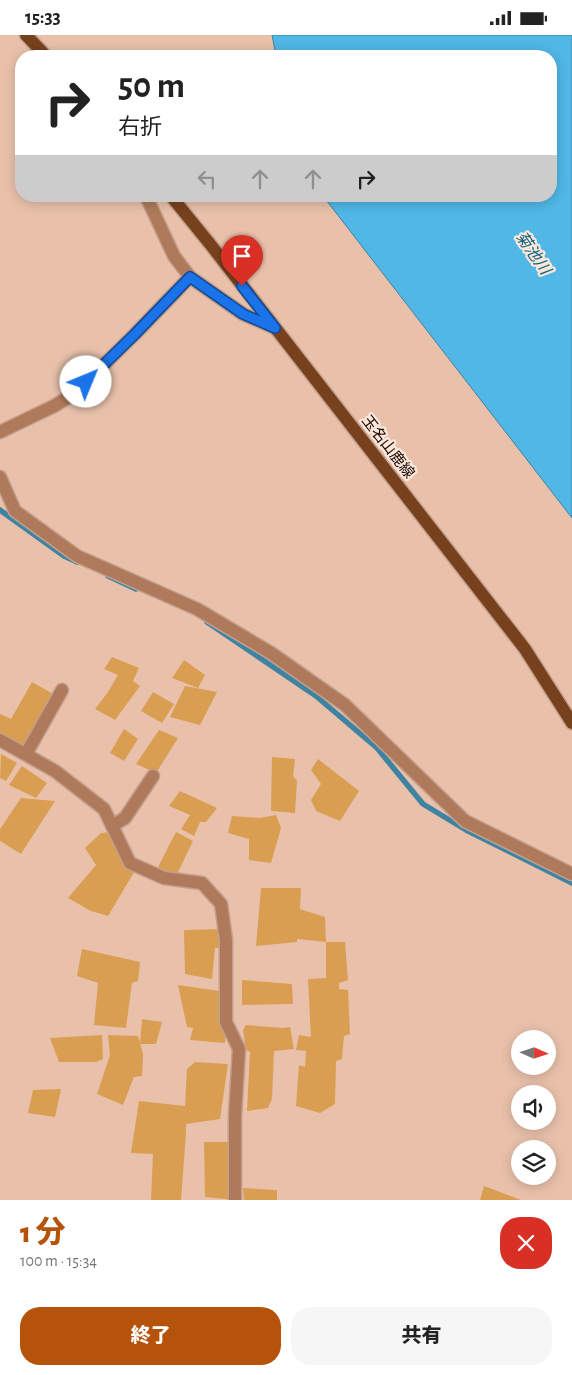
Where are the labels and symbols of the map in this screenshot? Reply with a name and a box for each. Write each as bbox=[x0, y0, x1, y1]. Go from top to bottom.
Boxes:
water label: 菊池川 bbox=[513, 228, 555, 279]
pin bbox=[221, 235, 263, 286]
position arrow bbox=[59, 355, 111, 407]
street label: 玉名山鹿線 bbox=[359, 412, 418, 481]
north arrow bbox=[511, 1030, 556, 1075]

